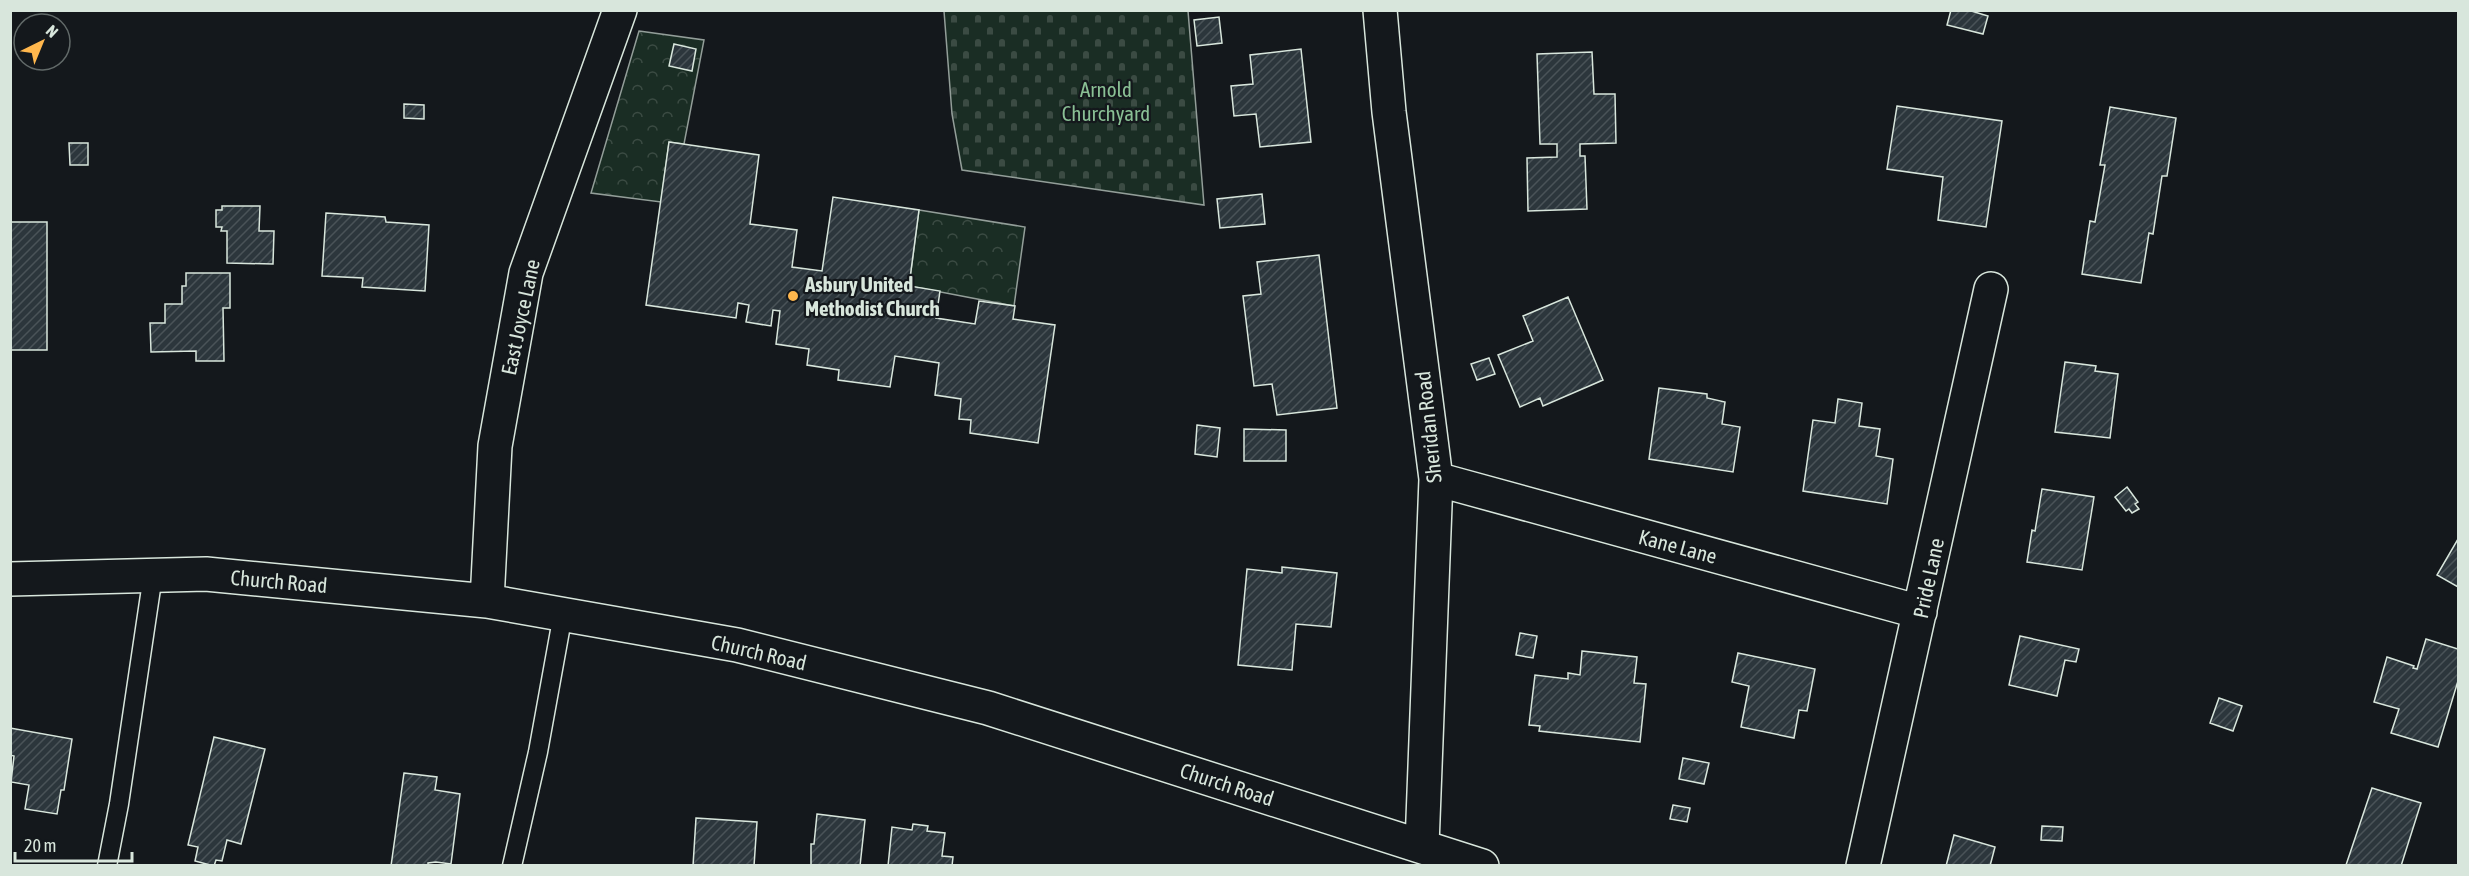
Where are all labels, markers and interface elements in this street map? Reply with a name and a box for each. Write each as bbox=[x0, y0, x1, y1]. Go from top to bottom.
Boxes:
north arrow bbox=[12, 12, 72, 72]
text: N bbox=[43, 21, 62, 41]
park label: Arnold Churchyard bbox=[1062, 77, 1150, 125]
street label: East Joyce Lane bbox=[496, 257, 544, 377]
place label: Asbury United Methodist Church bbox=[804, 272, 940, 320]
marker: Asbury United Methodist Church bbox=[786, 289, 800, 303]
street label: Sheridan Road bbox=[1410, 370, 1446, 484]
street label: Kane Lane bbox=[1636, 524, 1720, 568]
street label: Pride Lane bbox=[1908, 536, 1948, 620]
street label: Church Road bbox=[230, 565, 328, 597]
street label: Church Road bbox=[709, 629, 809, 675]
street label: Church Road bbox=[1177, 758, 1277, 810]
scale bar bbox=[15, 825, 132, 863]
text: 20 m bbox=[24, 835, 56, 856]

